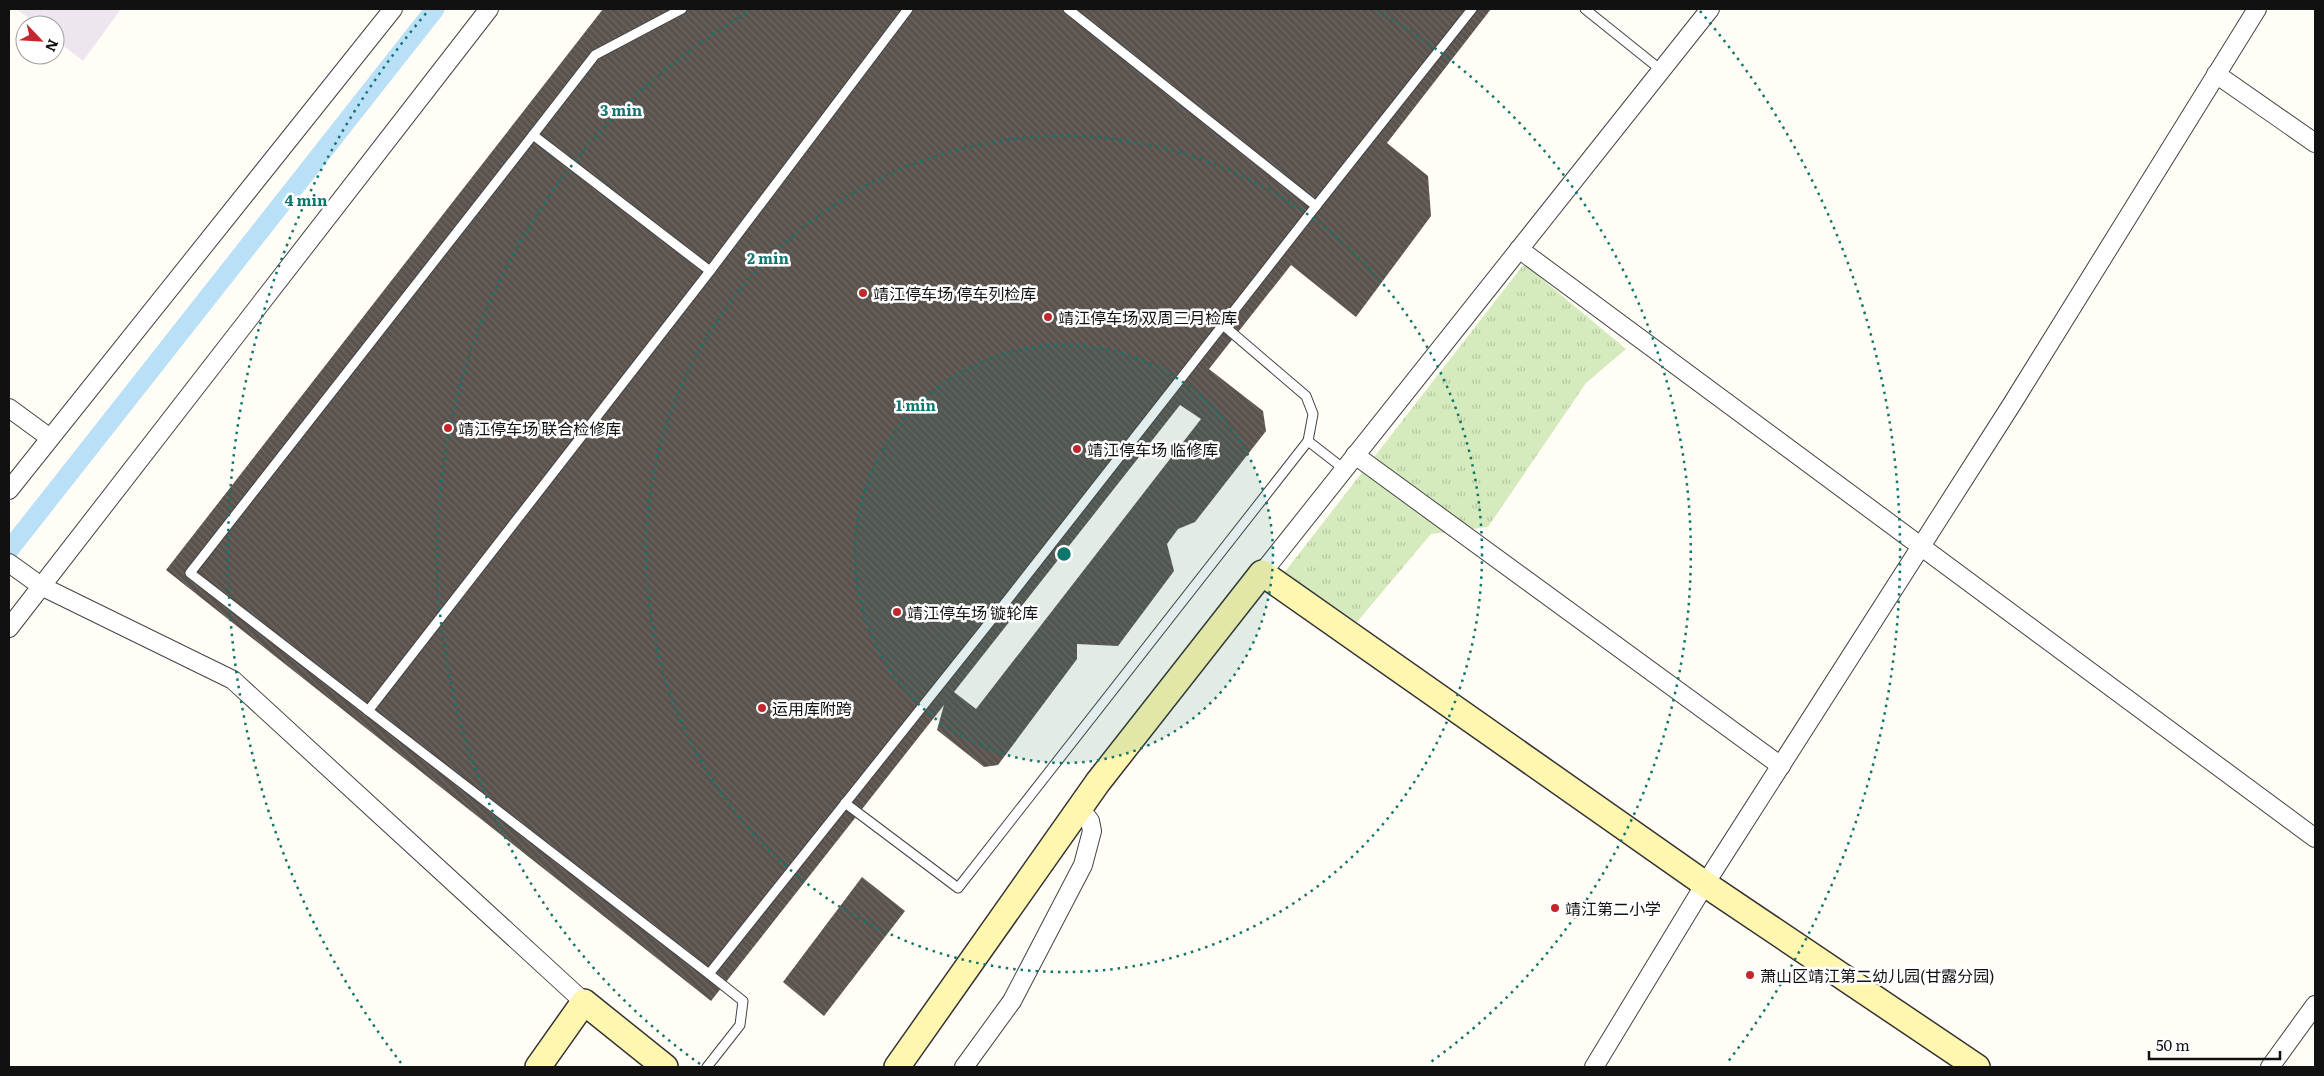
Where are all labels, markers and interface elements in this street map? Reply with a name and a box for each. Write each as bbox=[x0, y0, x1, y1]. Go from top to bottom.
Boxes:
north arrow bbox=[15, 15, 65, 65]
text: N bbox=[41, 36, 64, 56]
text: 3 min bbox=[600, 98, 643, 121]
text: 4 min bbox=[285, 188, 328, 211]
text: 2 min bbox=[747, 246, 790, 269]
place label: 靖江停车场 停车列检库 bbox=[873, 281, 1036, 305]
marker: 靖江停车场 停车列检库 bbox=[857, 287, 869, 299]
place label: 靖江停车场 双周三月检库 bbox=[1058, 305, 1237, 329]
marker: 靖江停车场 双周三月检库 bbox=[1042, 311, 1054, 323]
text: 1 min bbox=[896, 393, 937, 416]
place label: 靖江停车场 联合检修库 bbox=[458, 416, 621, 440]
marker: 靖江停车场 联合检修库 bbox=[442, 422, 454, 434]
place label: 靖江停车场 临修库 bbox=[1087, 437, 1218, 461]
marker: 靖江停车场 临修库 bbox=[1071, 443, 1083, 455]
centre of rings bbox=[1055, 545, 1073, 563]
place label: 靖江停车场 镟轮库 bbox=[907, 600, 1038, 624]
marker: 靖江停车场 镟轮库 bbox=[891, 606, 903, 618]
place label: 运用库附跨 bbox=[772, 696, 852, 720]
marker: 运用库附跨 bbox=[756, 702, 768, 714]
place label: 靖江第二小学 bbox=[1565, 896, 1661, 920]
marker: 靖江第二小学 bbox=[1549, 902, 1561, 914]
place label: 萧山区靖江第二幼儿园(甘露分园) bbox=[1760, 963, 1995, 987]
marker: 萧山区靖江第二幼儿园(甘露分园) bbox=[1744, 969, 1756, 981]
scale bar bbox=[2149, 1028, 2280, 1060]
text: 50 m bbox=[2156, 1033, 2190, 1056]

